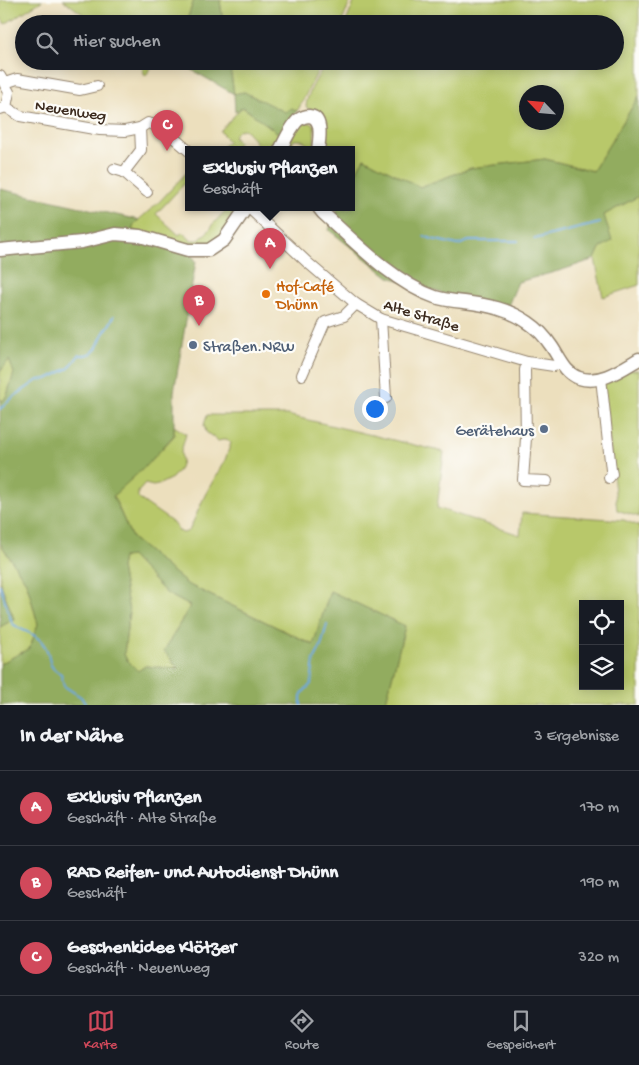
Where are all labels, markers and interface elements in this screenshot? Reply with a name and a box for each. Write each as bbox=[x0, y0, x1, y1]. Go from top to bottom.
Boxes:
search box bbox=[15, 15, 624, 70]
icon: search bbox=[33, 29, 61, 57]
text: Hier suchen bbox=[73, 31, 160, 54]
north arrow bbox=[519, 85, 564, 130]
street label: Neuenweg bbox=[33, 97, 107, 127]
pin: C bbox=[151, 110, 183, 151]
popup bbox=[185, 146, 355, 211]
text: Exklusiv Pflanzen bbox=[203, 158, 337, 181]
text: Geschäft bbox=[203, 181, 261, 200]
pin: A bbox=[254, 228, 286, 269]
place label: Hof-Café Dhünn bbox=[275, 279, 335, 316]
pin: B bbox=[183, 285, 215, 326]
marker: Hof-Café Dhünn bbox=[260, 288, 272, 300]
street label: Alte Straße bbox=[381, 297, 462, 338]
marker: Straßen.NRW bbox=[187, 339, 199, 351]
place label: Straßen.NRW bbox=[203, 339, 295, 358]
your location bbox=[362, 396, 388, 422]
place label: Gerätehaus bbox=[455, 423, 535, 442]
marker: Gerätehaus bbox=[538, 423, 550, 435]
map controls bbox=[579, 600, 624, 690]
button: locate bbox=[579, 600, 624, 645]
button: layers bbox=[579, 645, 624, 690]
text: In der Nähe bbox=[20, 725, 123, 750]
text: 3 Ergebnisse bbox=[534, 728, 619, 747]
text: Exklusiv Pflanzen bbox=[67, 787, 202, 810]
text: A bbox=[31, 799, 41, 818]
text: 170 m bbox=[580, 799, 619, 818]
text: Geschäft · Alte Straße bbox=[67, 810, 216, 829]
text: RAD Reifen- und Autodienst Dhünn bbox=[67, 862, 338, 885]
text: B bbox=[32, 874, 40, 893]
text: 190 m bbox=[580, 874, 619, 893]
text: Geschäft bbox=[67, 885, 126, 904]
text: Geschenkidee Klötzer bbox=[67, 937, 236, 960]
text: C bbox=[32, 949, 40, 968]
text: 320 m bbox=[579, 949, 619, 968]
text: Geschäft · Neuenweg bbox=[67, 960, 210, 979]
tab: Karte bbox=[84, 1007, 117, 1054]
tab: Route bbox=[285, 1007, 319, 1054]
tab: Gespeichert bbox=[487, 1007, 555, 1054]

